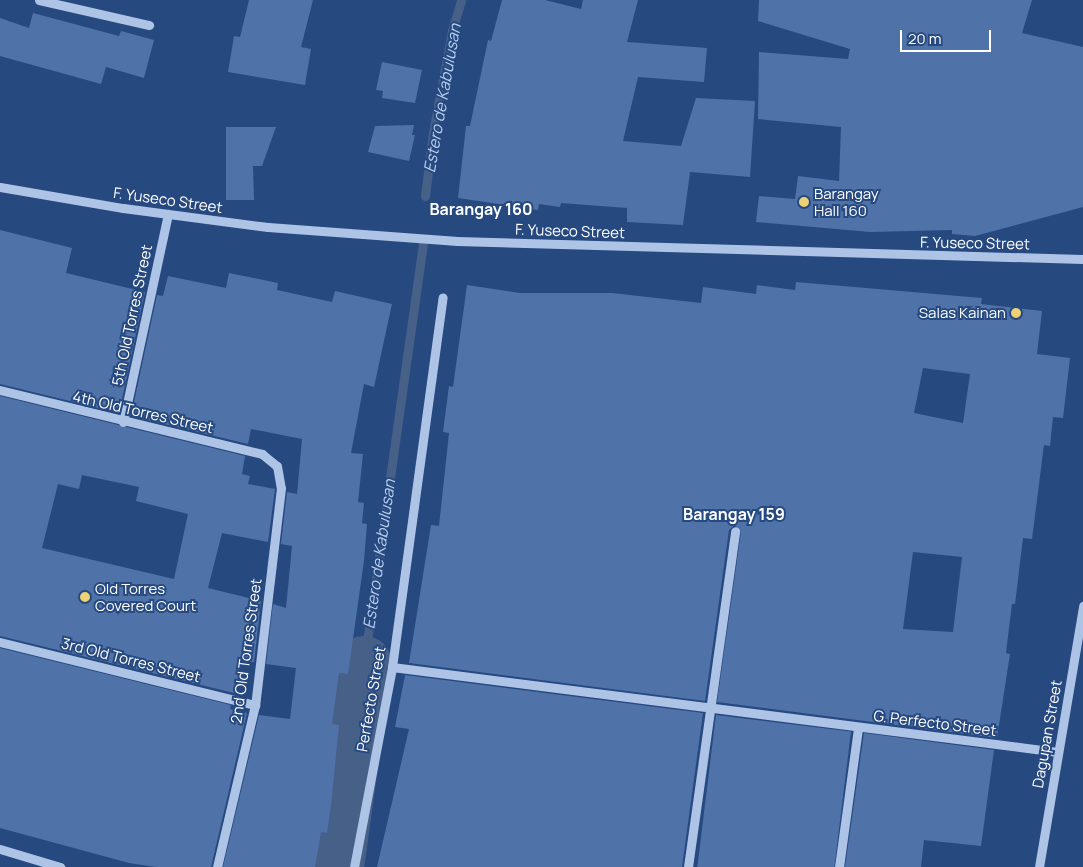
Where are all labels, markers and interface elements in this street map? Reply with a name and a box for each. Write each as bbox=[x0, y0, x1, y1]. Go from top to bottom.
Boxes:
scale bar bbox=[903, 20, 994, 52]
water label: Estero de Kabulusan bbox=[419, 22, 465, 174]
text: 20 m bbox=[908, 28, 941, 49]
street label: F. Yuseco Street bbox=[112, 183, 224, 217]
place label: Barangay Hall 160 bbox=[814, 184, 879, 219]
marker: Barangay Hall 160 bbox=[798, 196, 810, 208]
district label: Barangay 160 bbox=[430, 199, 532, 219]
street label: F. Yuseco Street bbox=[515, 220, 625, 242]
street label: F. Yuseco Street bbox=[920, 233, 1030, 253]
street label: 5th Old Torres Street bbox=[108, 243, 156, 387]
place label: Salas Kainan bbox=[919, 304, 1006, 322]
marker: Salas Kainan bbox=[1010, 307, 1022, 319]
street label: 4th Old Torres Street bbox=[71, 387, 215, 437]
water label: Estero de Kabulusan bbox=[359, 478, 399, 630]
district label: Barangay 159 bbox=[683, 504, 785, 524]
street label: 2nd Old Torres Street bbox=[227, 577, 265, 725]
place label: Old Torres Covered Court bbox=[95, 579, 196, 614]
marker: Old Torres Covered Court bbox=[79, 591, 91, 603]
street label: 3rd Old Torres Street bbox=[60, 634, 202, 686]
street label: Perfecto Street bbox=[353, 645, 389, 753]
street label: Dagupan Street bbox=[1029, 679, 1065, 789]
street label: G. Perfecto Street bbox=[873, 707, 997, 739]

